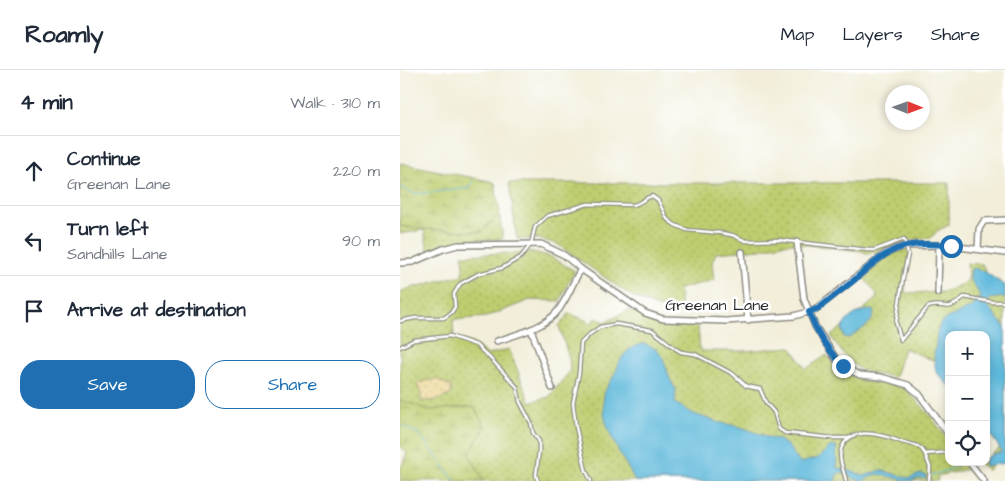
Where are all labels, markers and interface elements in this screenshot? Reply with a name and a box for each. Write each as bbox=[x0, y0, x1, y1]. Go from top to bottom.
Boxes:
text: Roamly bbox=[25, 18, 103, 52]
text: Map bbox=[780, 22, 814, 47]
text: Layers bbox=[842, 22, 903, 47]
text: Share bbox=[931, 22, 980, 47]
north arrow bbox=[885, 85, 930, 130]
text: 4 min bbox=[20, 88, 73, 117]
text: Walk · 310 m bbox=[290, 92, 380, 114]
text: Continue bbox=[67, 146, 141, 173]
icon: ahead bbox=[20, 157, 48, 185]
text: 220 m bbox=[333, 160, 380, 182]
text: Greenan Lane bbox=[67, 173, 171, 195]
text: Turn left bbox=[67, 216, 148, 243]
icon: left bbox=[20, 227, 48, 255]
text: 90 m bbox=[342, 230, 380, 252]
route start bbox=[940, 235, 963, 258]
text: Sandhills Lane bbox=[67, 243, 167, 265]
street label: Greenan Lane bbox=[665, 294, 769, 316]
icon: arrive bbox=[20, 297, 48, 325]
text: Arrive at destination bbox=[67, 297, 246, 324]
map controls bbox=[945, 331, 990, 466]
button: + bbox=[945, 331, 990, 376]
route end bbox=[832, 355, 855, 378]
button: Save bbox=[20, 360, 195, 409]
button: Share bbox=[205, 360, 380, 409]
button: − bbox=[945, 376, 990, 421]
button: locate bbox=[945, 421, 990, 466]

